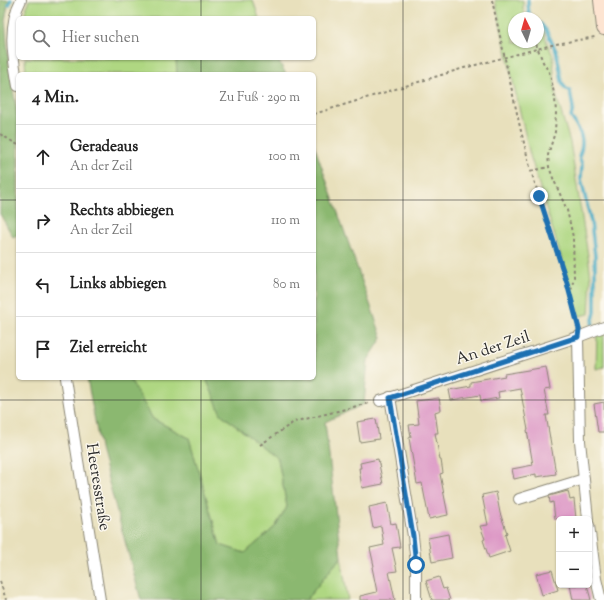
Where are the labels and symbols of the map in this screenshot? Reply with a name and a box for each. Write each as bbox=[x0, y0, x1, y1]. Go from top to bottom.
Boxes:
north arrow bbox=[508, 12, 544, 48]
route end bbox=[530, 187, 548, 205]
street label: An der Zeil bbox=[453, 326, 534, 372]
street label: Heeresstraße bbox=[79, 442, 115, 532]
route start bbox=[407, 556, 425, 574]

